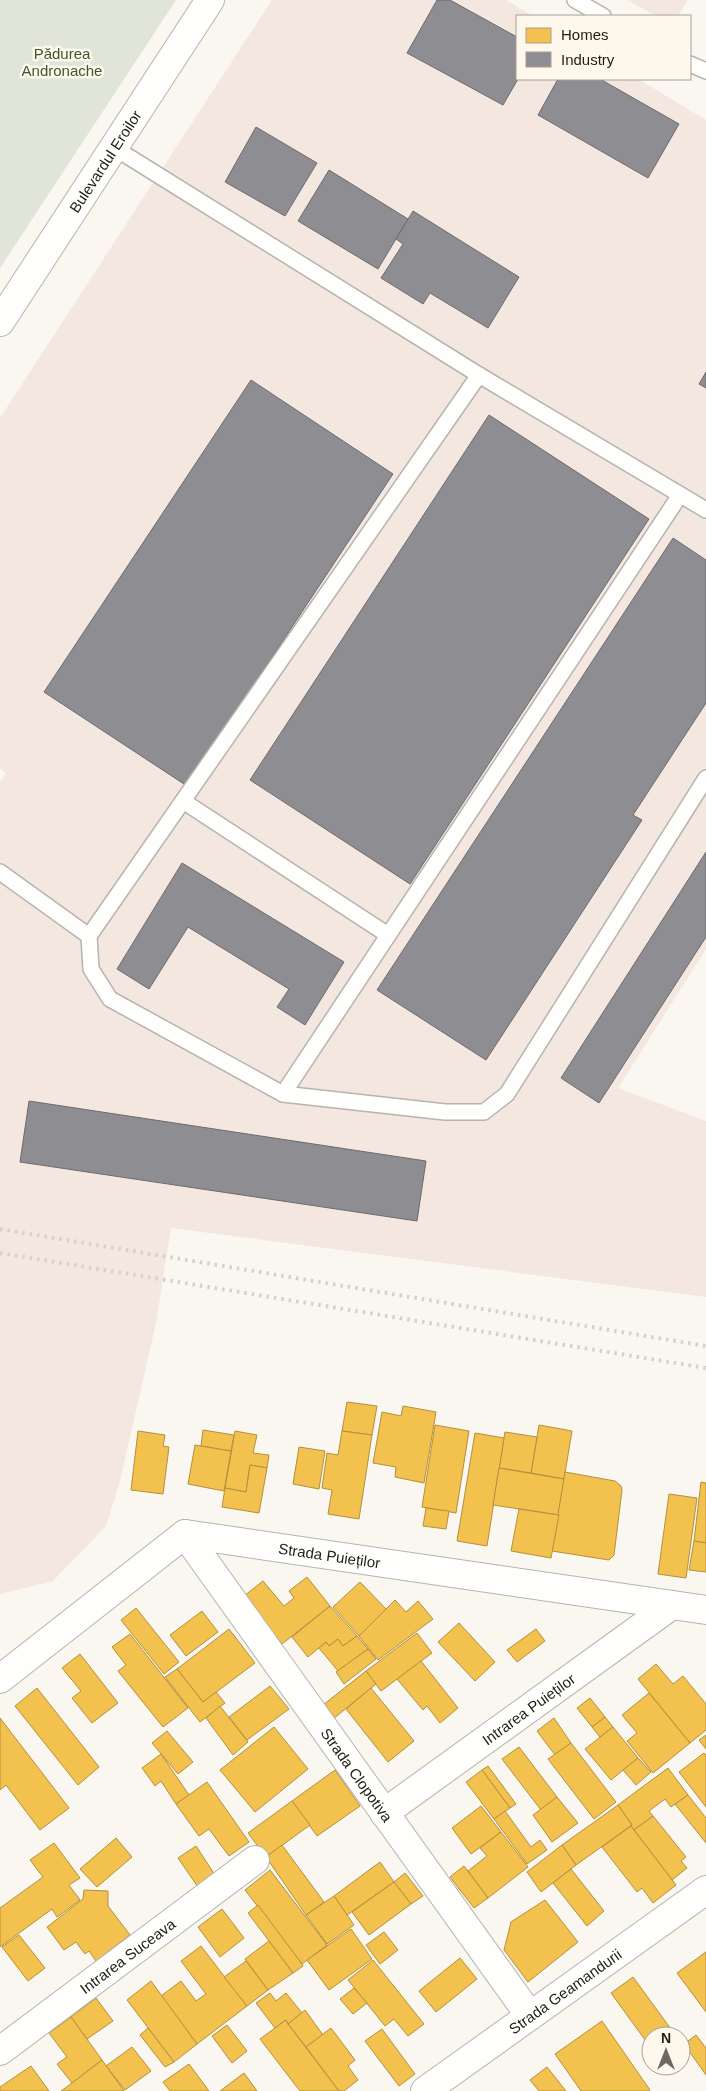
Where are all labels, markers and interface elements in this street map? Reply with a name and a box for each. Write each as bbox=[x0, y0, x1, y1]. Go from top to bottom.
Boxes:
legend bbox=[516, 15, 691, 80]
text: Homes bbox=[561, 26, 609, 43]
park label: Pădurea Andronache bbox=[22, 45, 102, 79]
text: Industry bbox=[561, 51, 615, 68]
street label: Bulevardul Eroilor bbox=[65, 107, 144, 215]
street label: Strada Puieților bbox=[277, 1539, 381, 1571]
street label: Intrarea Puieților bbox=[479, 1670, 578, 1748]
street label: Strada Clopotiva bbox=[318, 1725, 397, 1825]
street label: Intrarea Suceava bbox=[76, 1914, 179, 1997]
street label: Strada Geamandurii bbox=[505, 1945, 624, 2037]
north arrow bbox=[641, 2026, 691, 2076]
text: N bbox=[661, 2030, 671, 2046]

